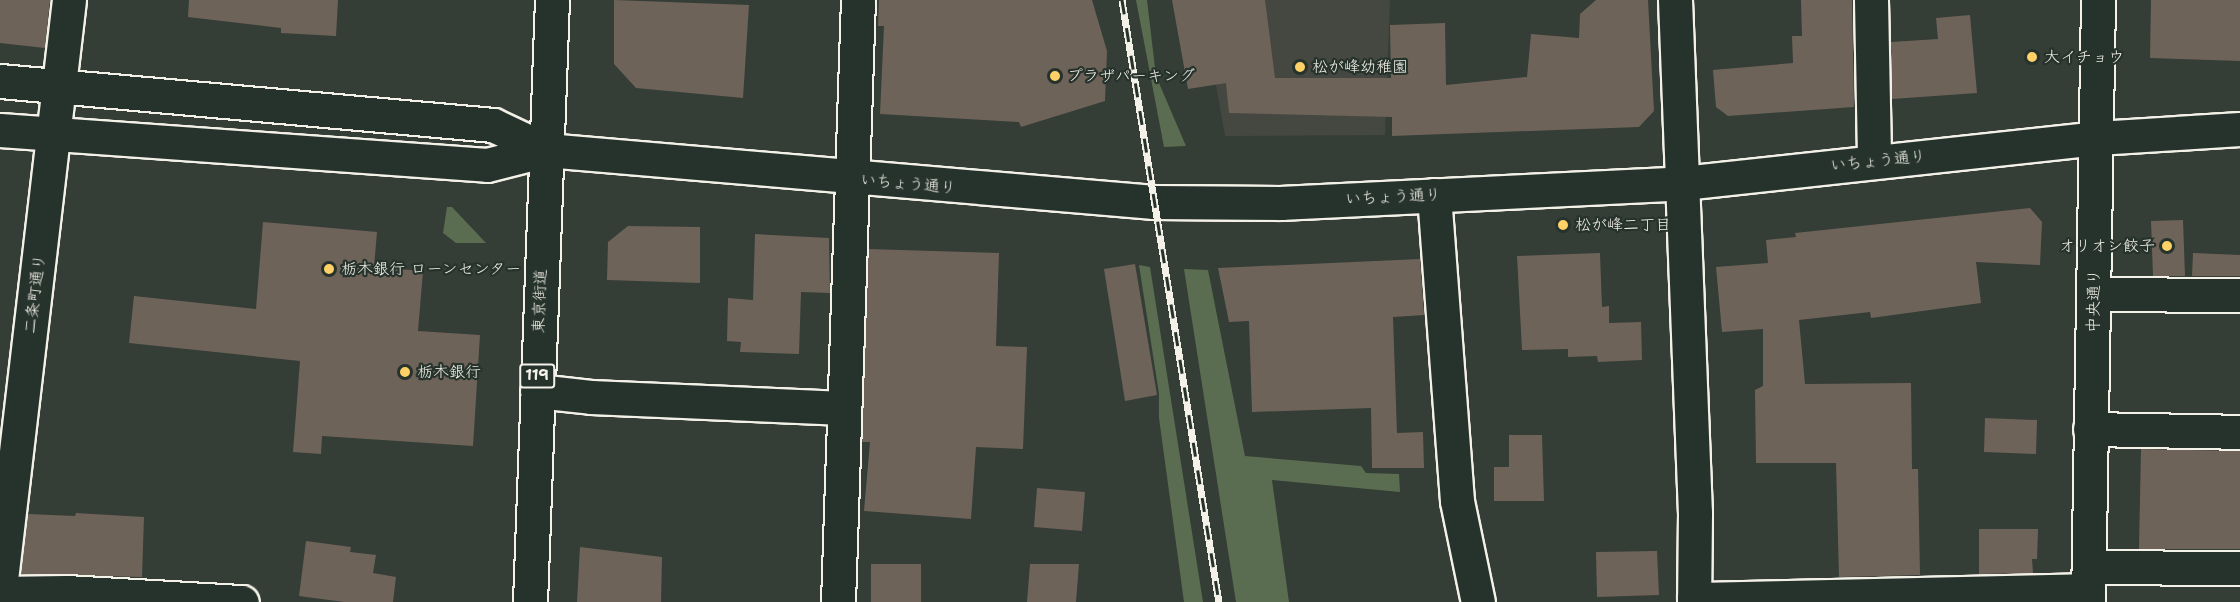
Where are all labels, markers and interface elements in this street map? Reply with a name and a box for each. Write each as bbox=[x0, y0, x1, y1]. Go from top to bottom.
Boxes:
place label: 大イチョウ bbox=[2044, 47, 2124, 67]
marker: 大イチョウ bbox=[2025, 50, 2039, 64]
place label: 松が峰幼稚園 bbox=[1312, 57, 1408, 77]
marker: 松が峰幼稚園 bbox=[1293, 60, 1307, 74]
place label: プラザパーキング bbox=[1067, 66, 1195, 86]
marker: プラザパーキング bbox=[1048, 69, 1062, 83]
street label: いちょう通り bbox=[1829, 146, 1927, 176]
street label: いちょう通り bbox=[859, 170, 957, 198]
street label: いちょう通り bbox=[1345, 185, 1441, 209]
place label: 松が峰二丁目 bbox=[1575, 215, 1671, 235]
marker: 松が峰二丁目 bbox=[1556, 218, 1570, 232]
place label: オリオン餃子 bbox=[2059, 236, 2155, 256]
marker: オリオン餃子 bbox=[2160, 239, 2174, 253]
street label: 二条町通り bbox=[21, 253, 49, 335]
place label: 栃木銀行 ローンセンター bbox=[341, 259, 522, 279]
marker: 栃木銀行 ローンセンター bbox=[322, 262, 336, 276]
street label: 東京街道 bbox=[529, 269, 551, 333]
street label: 中央通り bbox=[2084, 269, 2104, 333]
place label: 栃木銀行 bbox=[417, 362, 481, 382]
road number: 119 bbox=[519, 364, 555, 388]
marker: 栃木銀行 bbox=[398, 365, 412, 379]

